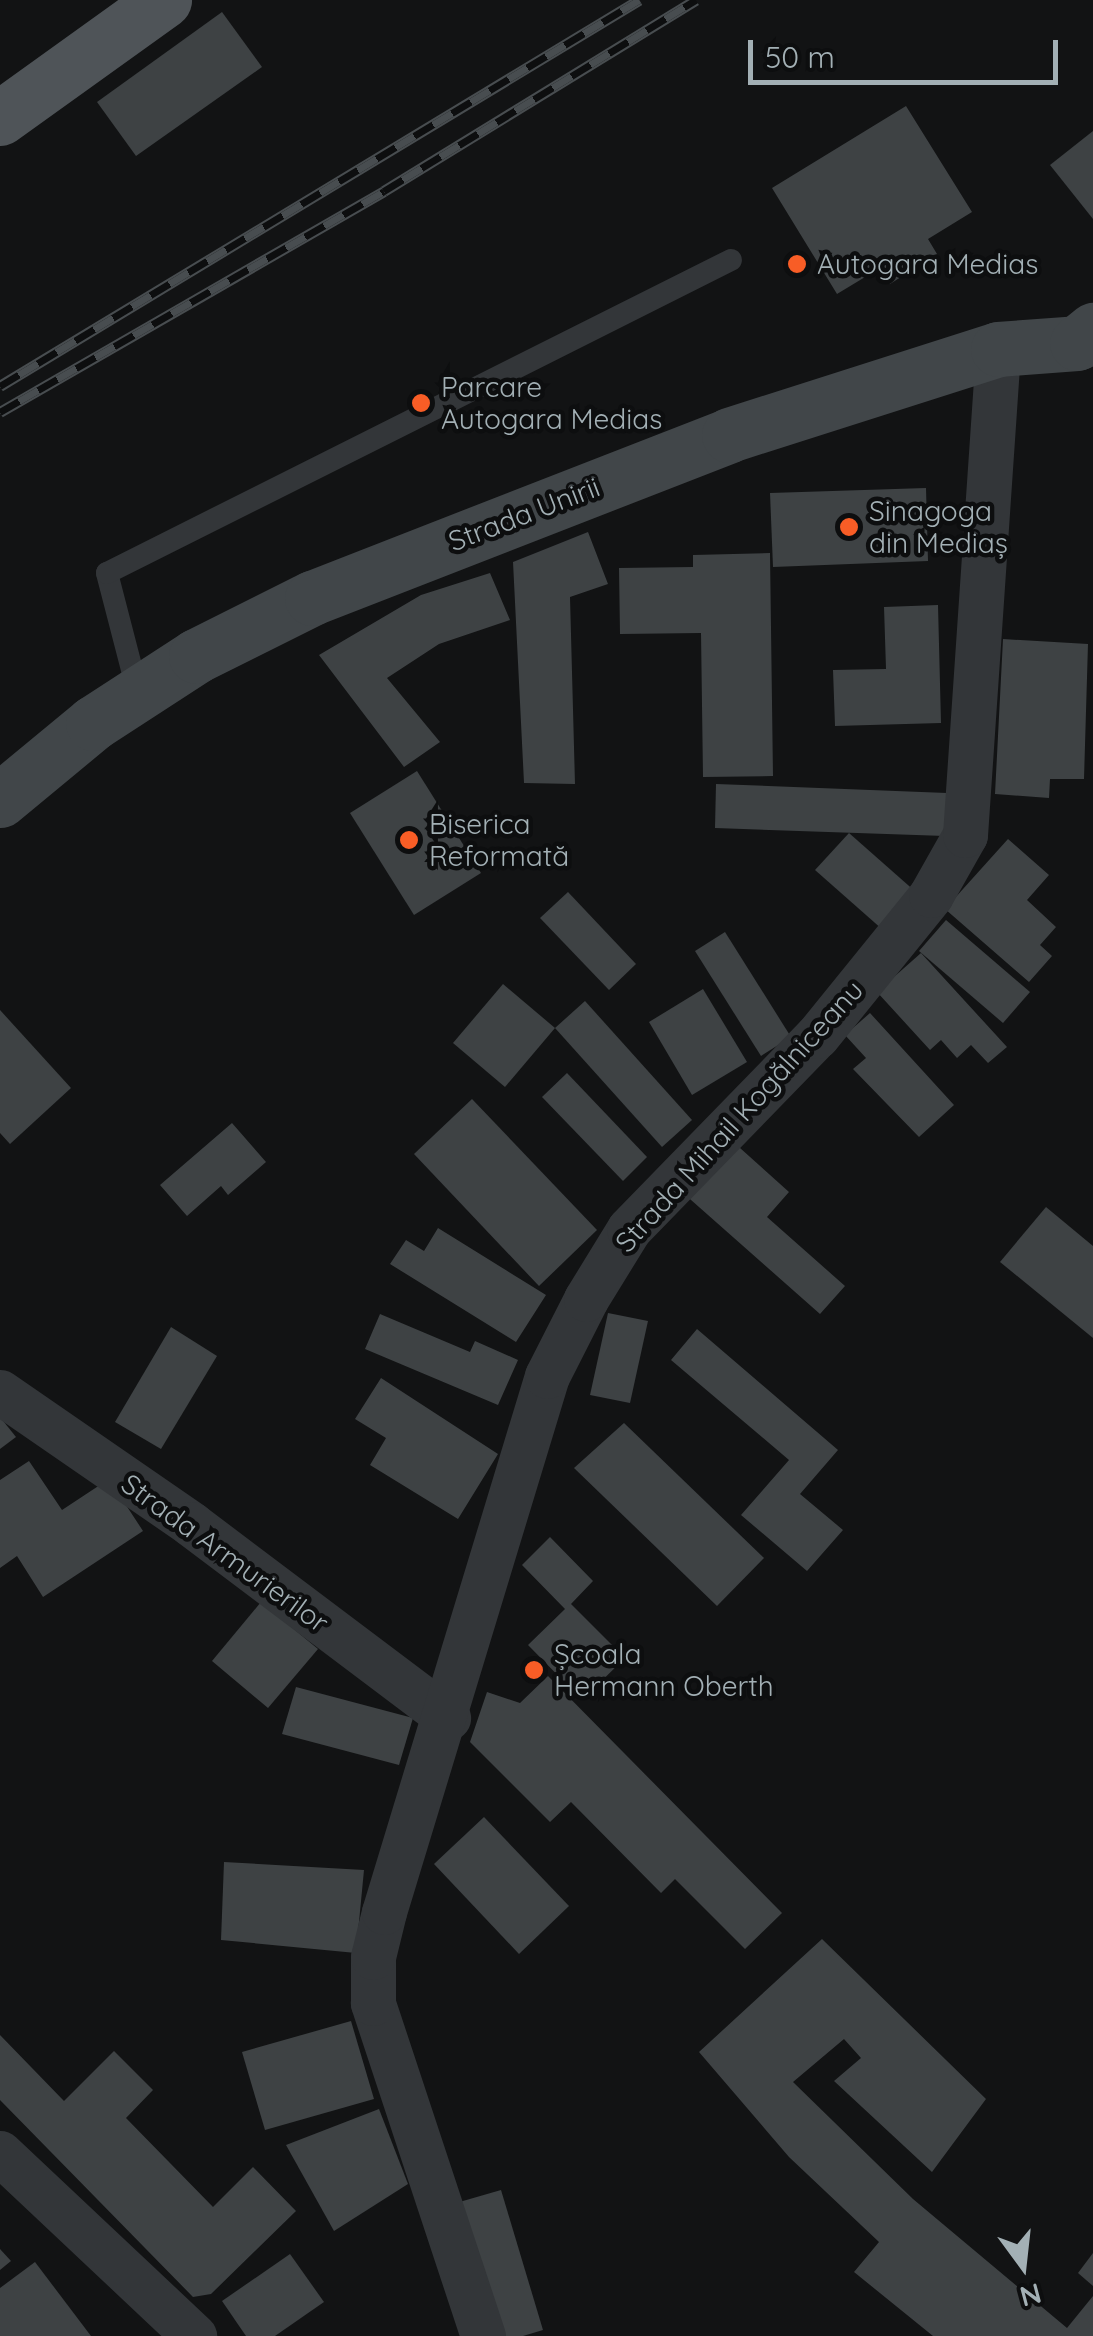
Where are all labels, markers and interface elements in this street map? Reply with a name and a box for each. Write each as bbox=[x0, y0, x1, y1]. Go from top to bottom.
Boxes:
scale bar bbox=[753, 20, 1063, 82]
text: 50 m bbox=[765, 38, 835, 76]
place label: Autogara Medias bbox=[817, 247, 1038, 281]
marker: Autogara Medias bbox=[786, 253, 808, 275]
place label: Parcare Autogara Medias bbox=[441, 370, 662, 436]
marker: Parcare Autogara Medias bbox=[410, 392, 432, 414]
street label: Strada Unirii bbox=[444, 470, 604, 558]
place label: Sinagoga din Mediaș bbox=[869, 494, 1008, 560]
marker: Sinagoga din Mediaș bbox=[838, 516, 860, 538]
place label: Biserica Reformată bbox=[429, 807, 569, 873]
marker: Biserica Reformată bbox=[398, 829, 420, 851]
street label: Strada Mihail Kogălniceanu bbox=[608, 973, 870, 1259]
street label: Strada Armurierilor bbox=[115, 1467, 335, 1639]
place label: Școala Hermann Oberth bbox=[554, 1637, 774, 1703]
marker: Școala Hermann Oberth bbox=[523, 1659, 545, 1681]
north arrow bbox=[973, 2216, 1073, 2316]
text: N bbox=[1016, 2276, 1045, 2315]

